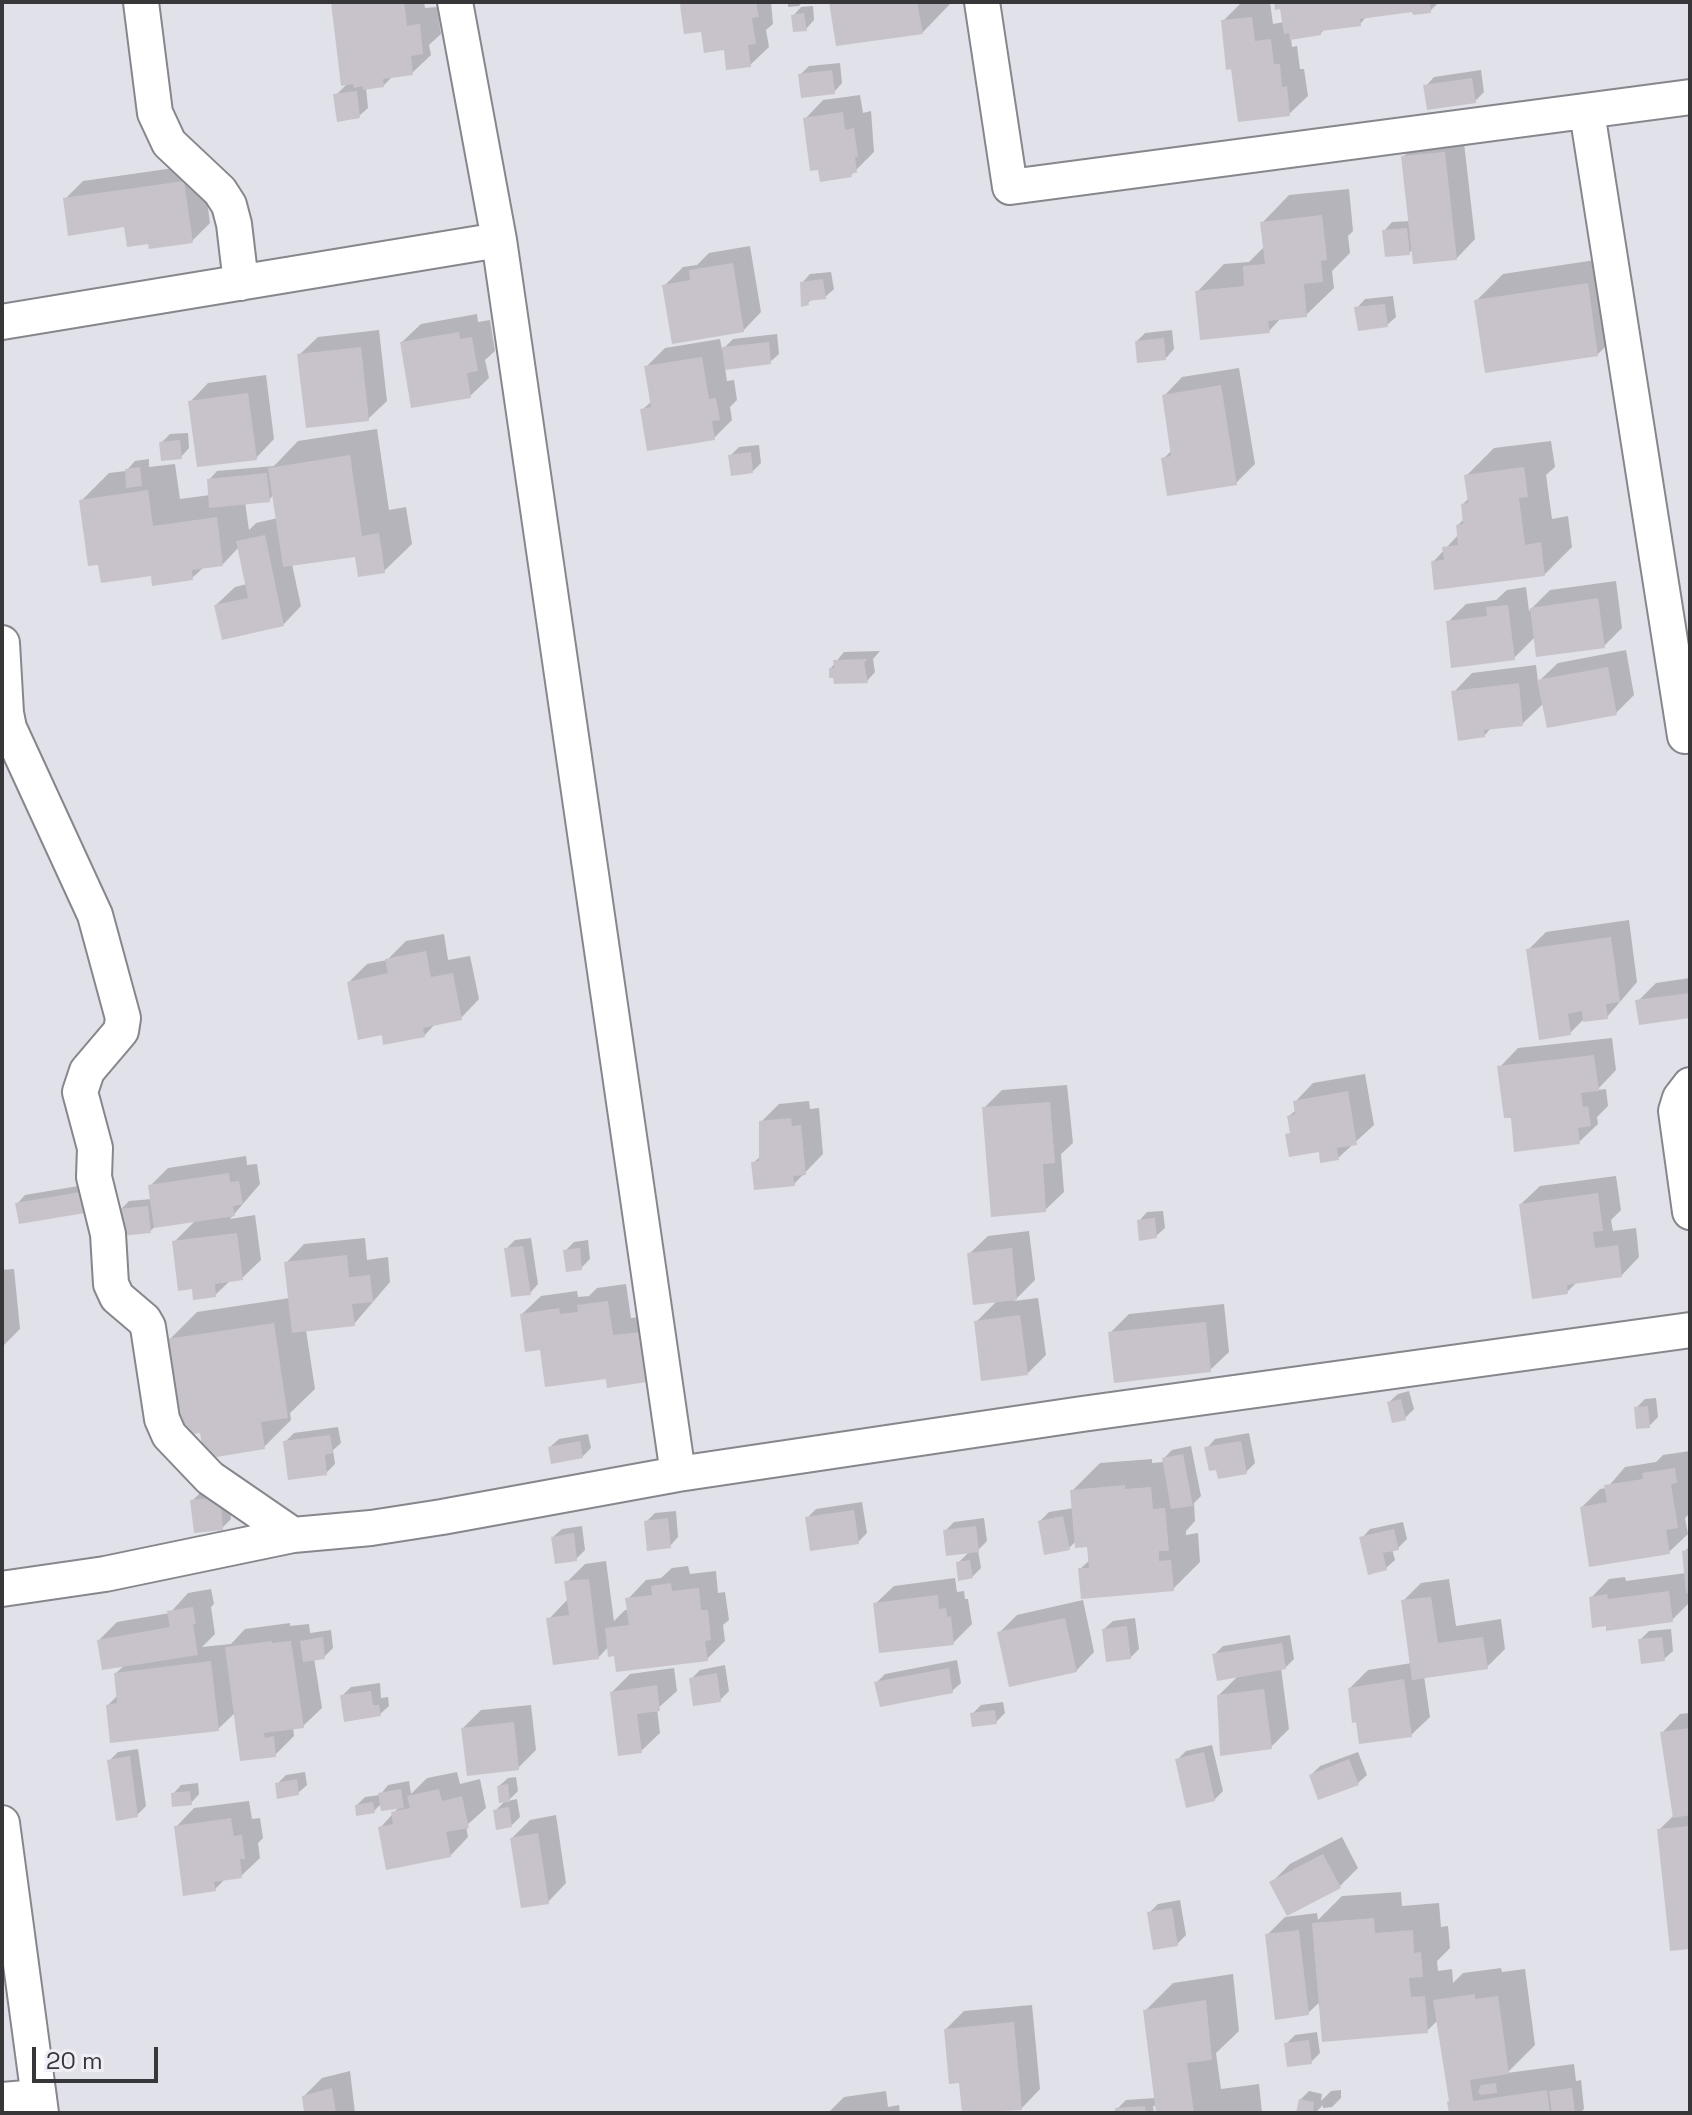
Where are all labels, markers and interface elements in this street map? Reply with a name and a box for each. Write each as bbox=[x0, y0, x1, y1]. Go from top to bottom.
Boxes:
scale bar bbox=[36, 2031, 162, 2081]
text: 20 m bbox=[46, 2045, 103, 2076]

